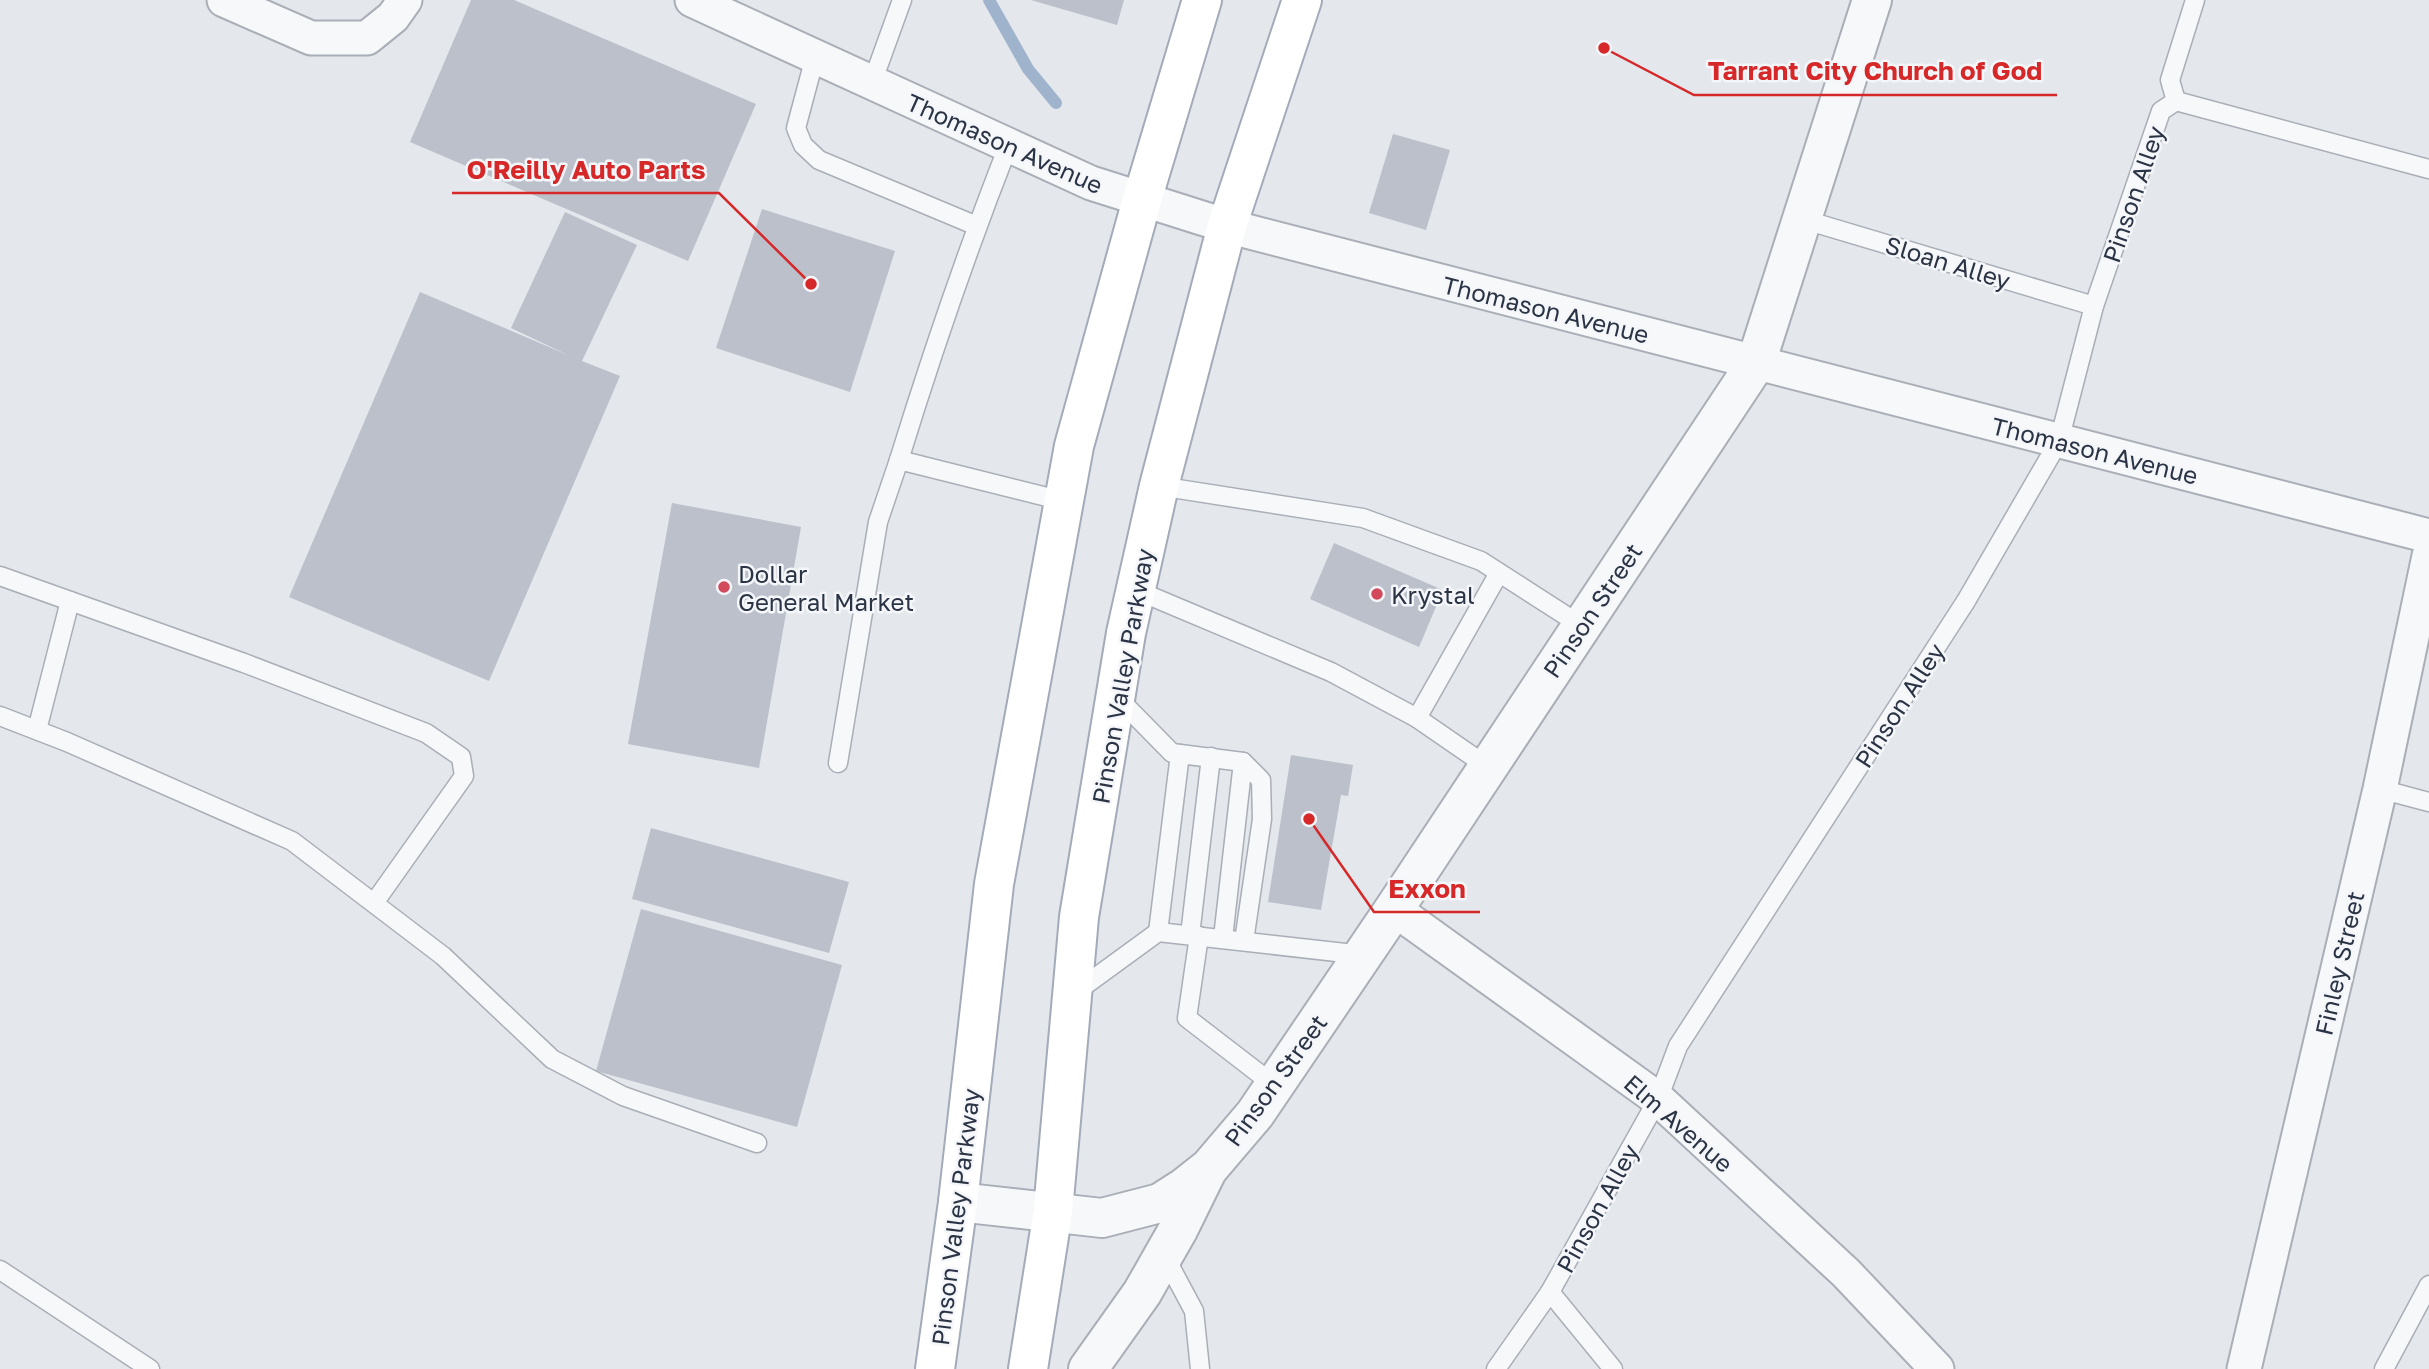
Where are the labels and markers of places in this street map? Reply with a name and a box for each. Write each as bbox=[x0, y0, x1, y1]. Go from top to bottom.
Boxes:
callout: Tarrant City Church of God bbox=[1694, 48, 2057, 95]
callout: O'Reilly Auto Parts bbox=[452, 146, 719, 193]
place label: Dollar General Market bbox=[738, 559, 914, 616]
marker: Dollar General Market bbox=[716, 579, 732, 595]
place label: Krystal bbox=[1391, 580, 1475, 609]
marker: Krystal bbox=[1369, 586, 1385, 602]
callout: Exxon bbox=[1374, 865, 1480, 912]

